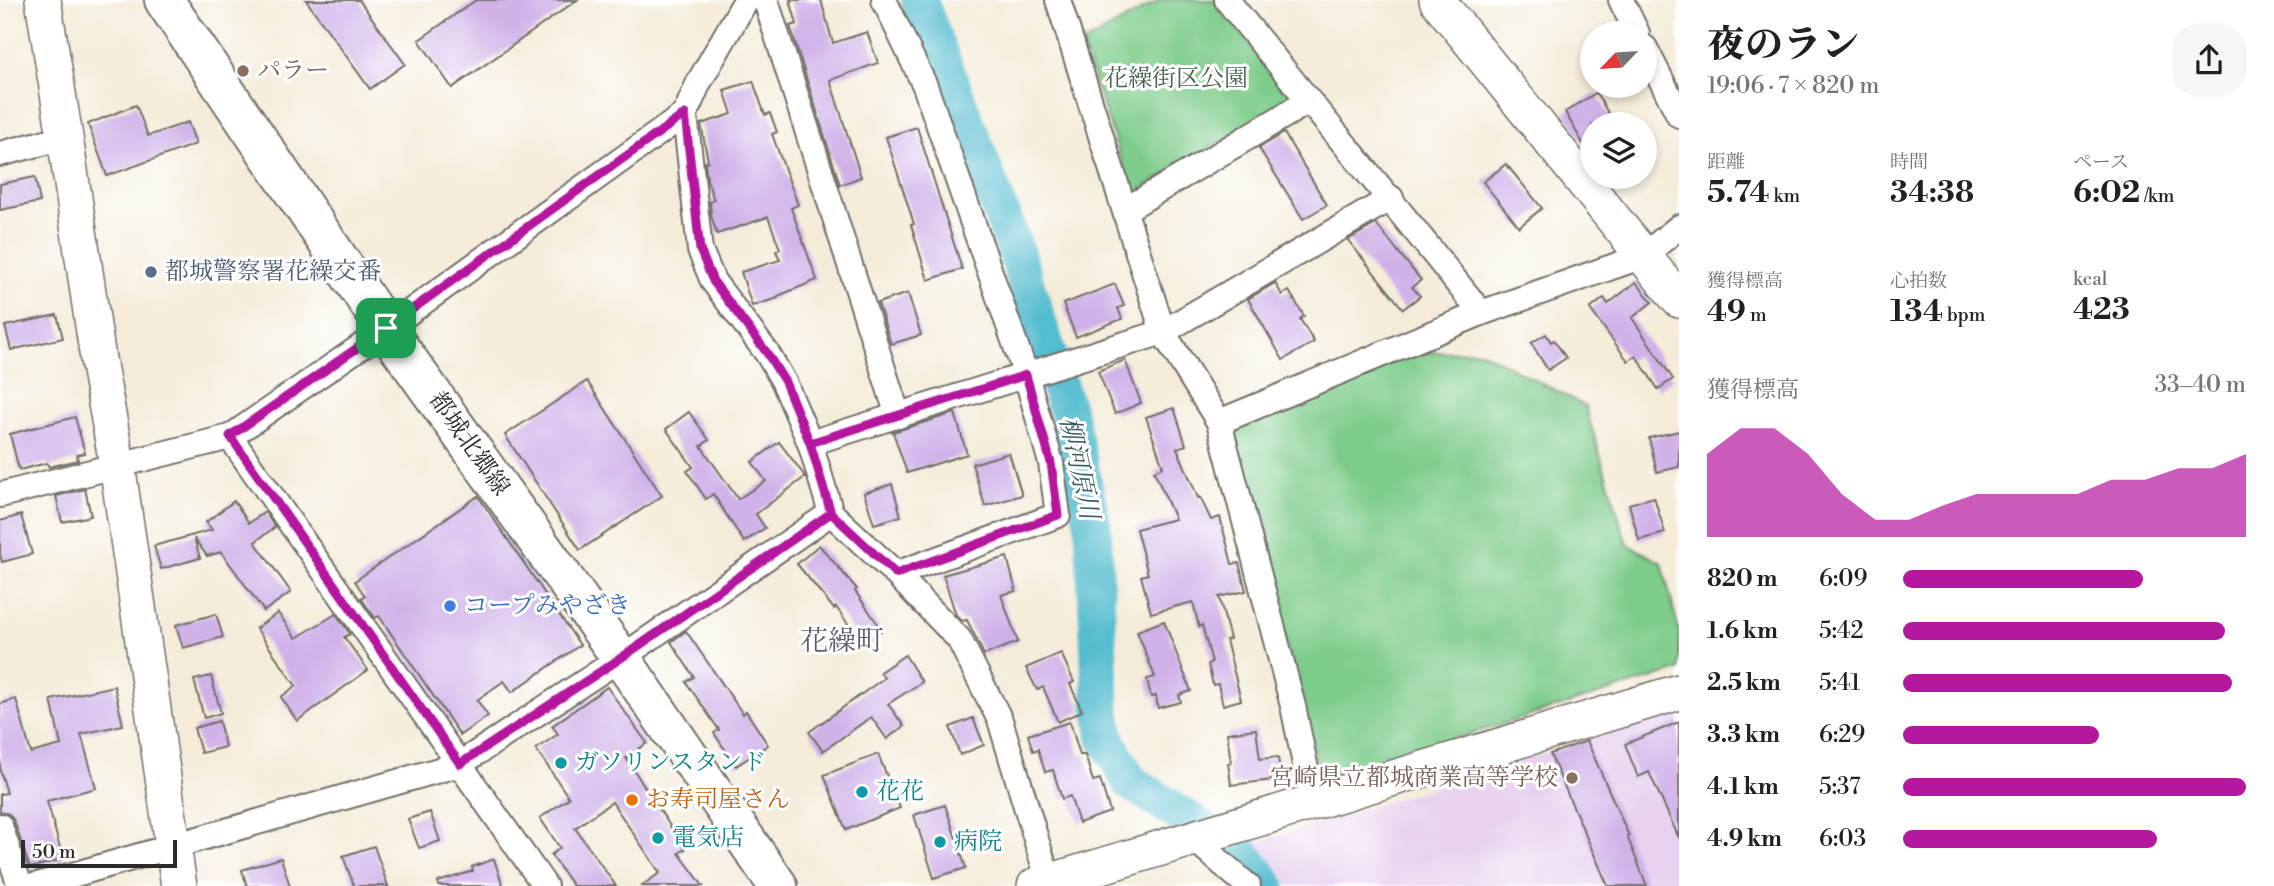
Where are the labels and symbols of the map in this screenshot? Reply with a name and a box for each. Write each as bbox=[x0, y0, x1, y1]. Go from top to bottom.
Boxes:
north arrow bbox=[1580, 21, 1657, 98]
place label: パラー bbox=[257, 56, 329, 86]
marker: パラー bbox=[235, 63, 251, 79]
park label: 花繰街区公園 bbox=[1104, 64, 1248, 94]
place label: 都城警察署花繰交番 bbox=[165, 257, 381, 287]
marker: 都城警察署花繰交番 bbox=[143, 264, 159, 280]
pin bbox=[356, 298, 416, 358]
street label: 都城北郷線 bbox=[422, 386, 516, 502]
water label: 柳河原川 bbox=[1053, 414, 1106, 525]
place label: コープみやざき bbox=[464, 591, 631, 621]
marker: コープみやざき bbox=[442, 598, 458, 614]
district label: 花繰町 bbox=[800, 624, 884, 659]
place label: ガソリンスタンド bbox=[575, 748, 766, 778]
marker: ガソリンスタンド bbox=[553, 755, 569, 771]
place label: 宮崎県立都城商業高等学校 bbox=[1270, 763, 1558, 793]
marker: 宮崎県立都城商業高等学校 bbox=[1564, 770, 1580, 786]
place label: 花花 bbox=[876, 777, 924, 807]
marker: 花花 bbox=[854, 784, 870, 800]
place label: お寿司屋さん bbox=[646, 785, 790, 815]
marker: お寿司屋さん bbox=[624, 792, 640, 808]
place label: 電気店 bbox=[672, 823, 744, 853]
place label: 病院 bbox=[954, 827, 1002, 857]
marker: 電気店 bbox=[650, 830, 666, 846]
marker: 病院 bbox=[932, 834, 948, 850]
scale bar bbox=[21, 837, 177, 869]

